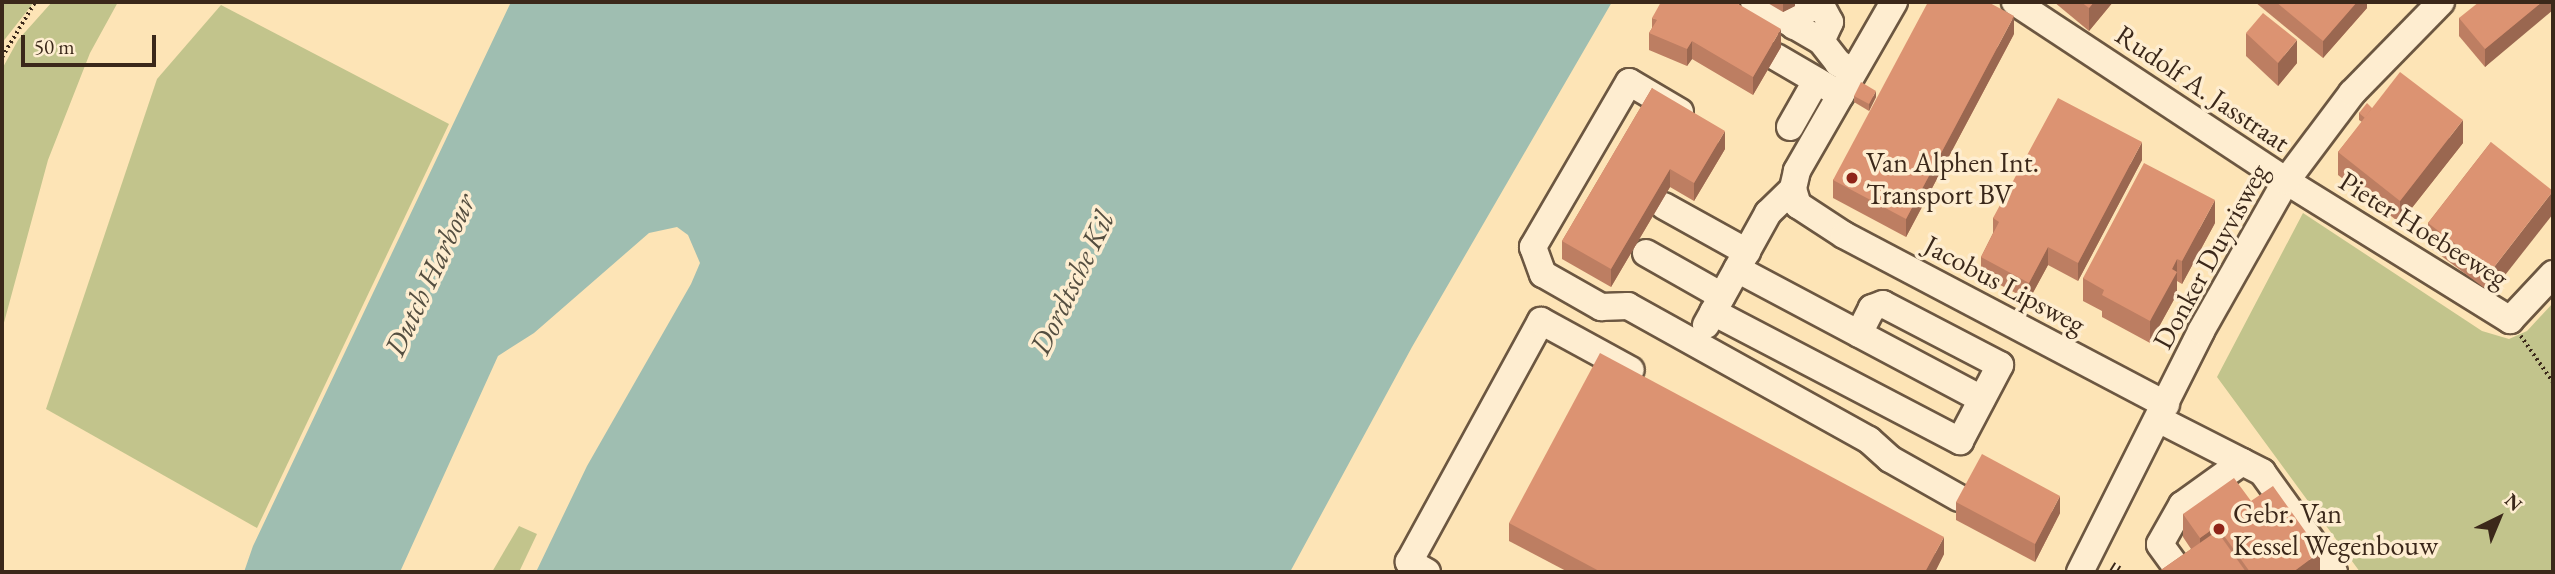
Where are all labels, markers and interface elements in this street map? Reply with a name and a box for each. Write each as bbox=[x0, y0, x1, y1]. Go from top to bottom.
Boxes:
street label: Rudolf A. Jasstraat bbox=[2109, 17, 2297, 159]
scale bar bbox=[24, 21, 159, 65]
text: 50 m bbox=[34, 33, 75, 60]
place label: Van Alphen Int. Transport BV bbox=[1866, 145, 2039, 211]
street label: Donker Duyvisweg bbox=[2145, 157, 2275, 355]
street label: Pieter Hoebeeweg bbox=[2333, 164, 2515, 294]
marker: Van Alphen Int. Transport BV bbox=[1844, 170, 1860, 186]
water label: Dutch Harbour bbox=[377, 188, 483, 362]
water label: Dordtsche Kil bbox=[1022, 205, 1122, 361]
street label: Jacobus Lipsweg bbox=[1919, 227, 2091, 341]
north arrow bbox=[2464, 483, 2534, 553]
text: N bbox=[2500, 488, 2528, 517]
place label: Gebr. Van Kessel Wegenbouw bbox=[2233, 496, 2438, 562]
marker: Gebr. Van Kessel Wegenbouw bbox=[2211, 521, 2227, 537]

